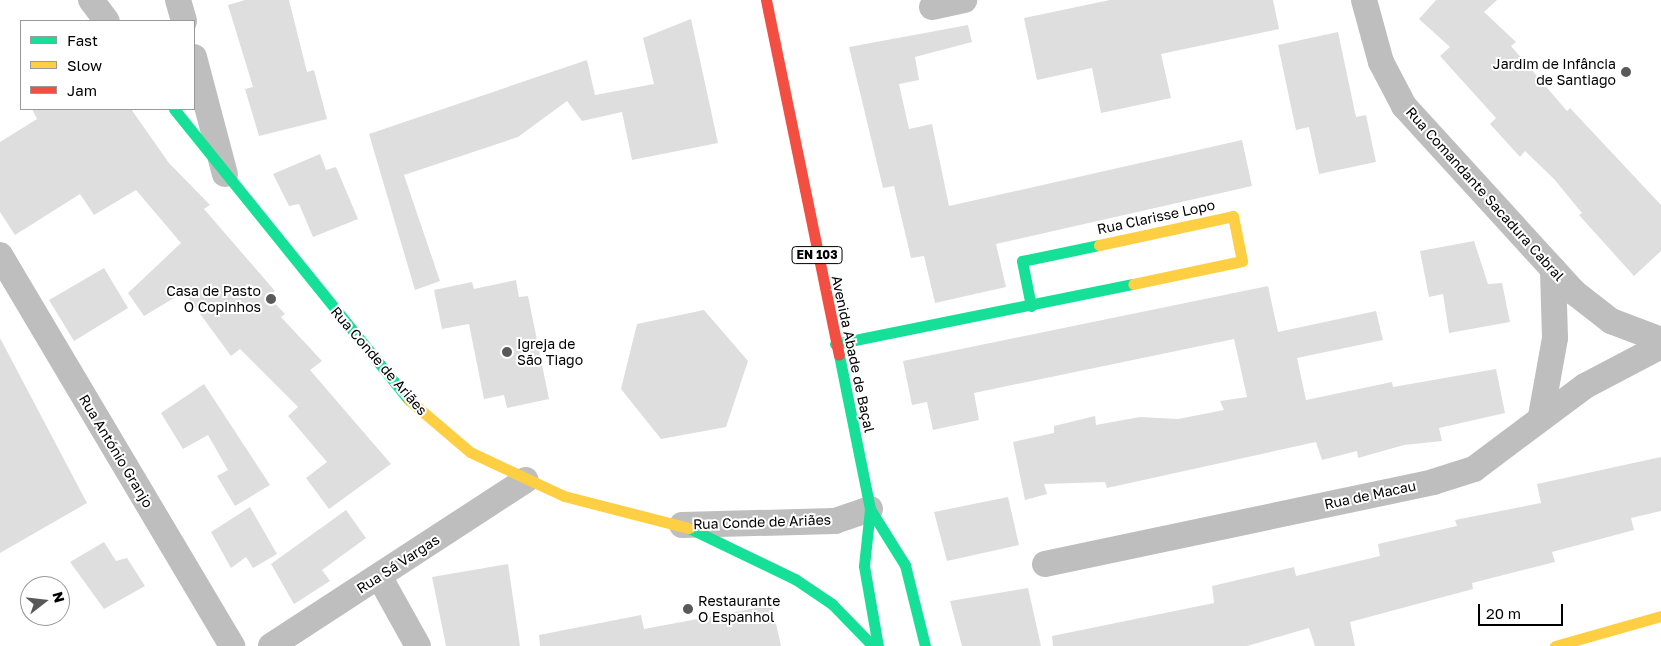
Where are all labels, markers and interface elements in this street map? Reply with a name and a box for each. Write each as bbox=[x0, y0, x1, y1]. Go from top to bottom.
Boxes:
legend bbox=[20, 20, 195, 110]
text: Fast bbox=[67, 31, 98, 49]
text: Slow bbox=[67, 56, 102, 74]
place label: Jardim de Infância de Santiago bbox=[1493, 56, 1616, 88]
marker: Jardim de Infância de Santiago bbox=[1620, 66, 1632, 78]
text: Jam bbox=[67, 81, 97, 99]
street label: Rua Comandante Sacadura Cabral bbox=[1402, 104, 1568, 284]
street label: Rua Clarisse Lopo bbox=[1096, 196, 1216, 238]
road number: EN 103 bbox=[791, 246, 843, 264]
street label: Avenida Abade de Baçal bbox=[828, 274, 878, 434]
place label: Casa de Pasto O Copinhos bbox=[166, 283, 261, 316]
marker: Casa de Pasto O Copinhos bbox=[265, 293, 277, 305]
street label: Rua Conde de Ariães bbox=[327, 303, 431, 419]
place label: Igreja de São Tiago bbox=[517, 336, 583, 368]
marker: Igreja de São Tiago bbox=[501, 346, 513, 358]
street label: Rua António Granjo bbox=[76, 391, 156, 511]
street label: Rua de Macau bbox=[1323, 477, 1417, 513]
street label: Rua Conde de Ariães bbox=[693, 511, 831, 533]
street label: Rua Sá Vargas bbox=[354, 531, 442, 597]
north arrow bbox=[20, 576, 70, 626]
text: N bbox=[49, 590, 69, 604]
place label: Restaurante O Espanhol bbox=[698, 593, 780, 626]
scale bar bbox=[1481, 594, 1566, 626]
marker: Restaurante O Espanhol bbox=[682, 603, 694, 615]
text: 20 m bbox=[1486, 604, 1521, 622]

